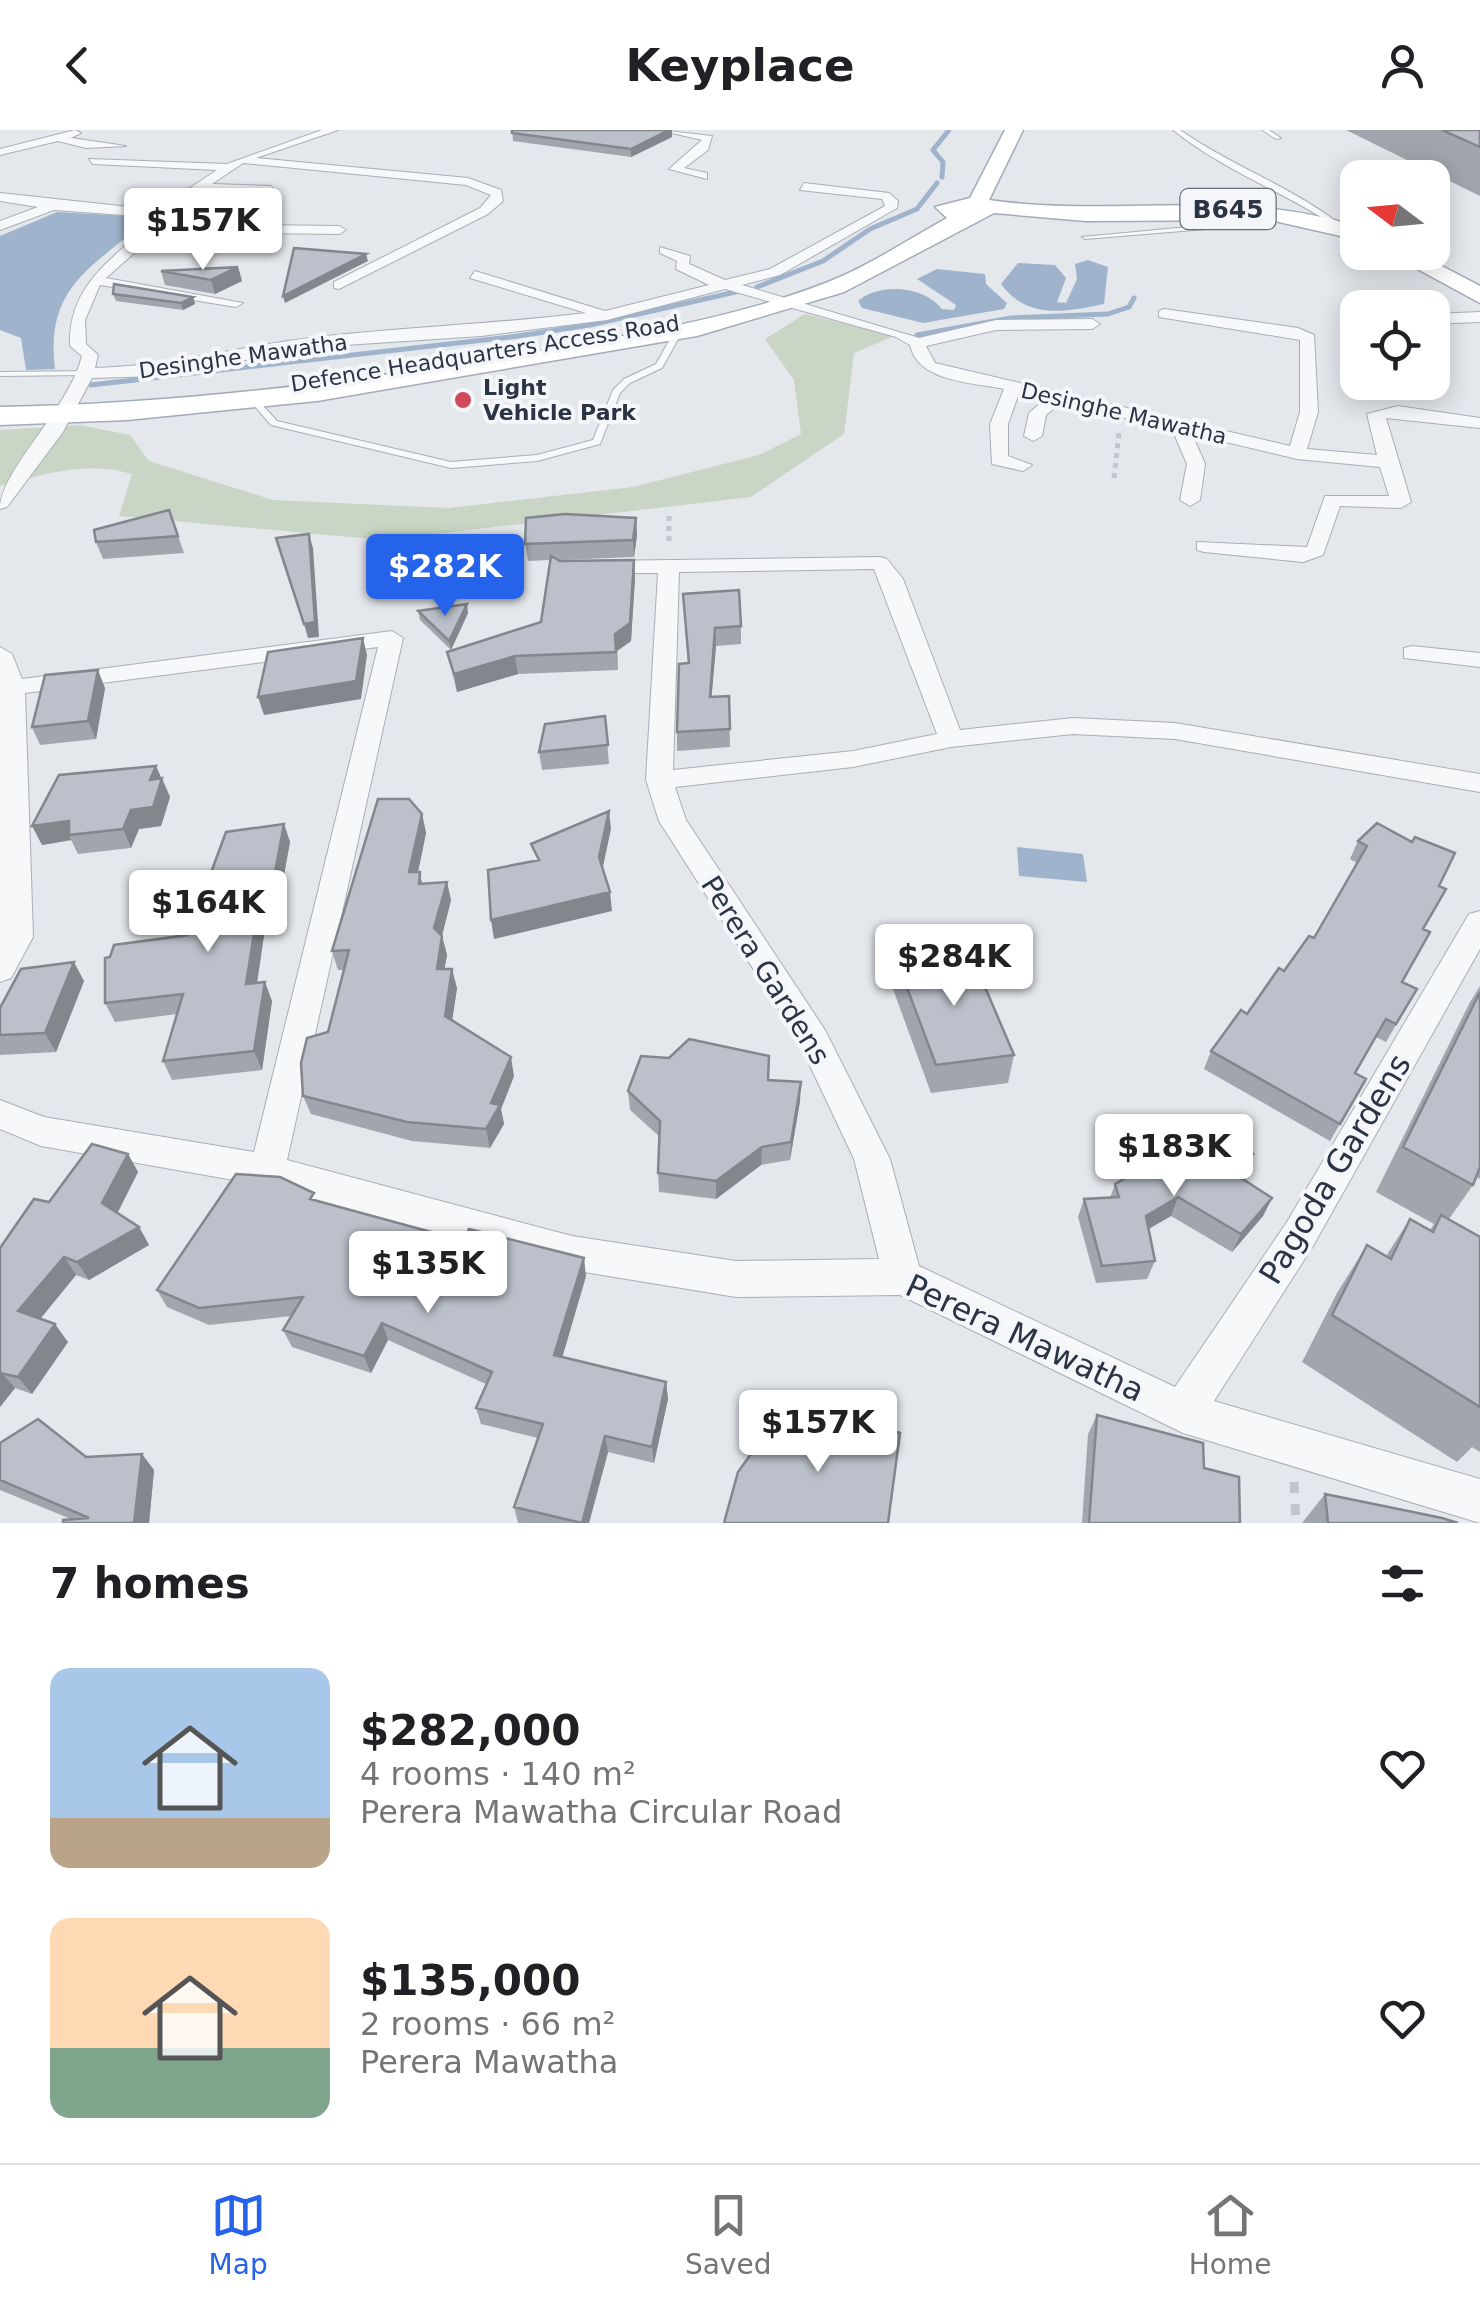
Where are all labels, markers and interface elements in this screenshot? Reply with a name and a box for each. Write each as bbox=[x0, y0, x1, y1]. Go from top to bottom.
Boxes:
icon: back bbox=[50, 38, 105, 93]
icon: person bbox=[1375, 38, 1430, 93]
text: Keyplace bbox=[625, 39, 855, 92]
north arrow bbox=[1340, 160, 1450, 270]
map controls bbox=[1340, 160, 1450, 400]
pin: $157K bbox=[133, 188, 273, 273]
road number: B645 bbox=[1180, 189, 1276, 229]
text: $157K bbox=[146, 201, 260, 239]
button: locate bbox=[1340, 290, 1450, 400]
street label: Defence Headquarters Access Road bbox=[289, 310, 681, 397]
street label: Desinghe Mawatha bbox=[137, 329, 349, 384]
place label: Light Vehicle Park bbox=[483, 375, 637, 425]
street label: Desinghe Mawatha bbox=[1019, 378, 1229, 449]
marker: Light Vehicle Park bbox=[452, 389, 474, 411]
pin: $282K bbox=[375, 534, 515, 619]
text: $282K bbox=[388, 547, 502, 585]
pin: $164K bbox=[138, 870, 278, 955]
street label: Perera Gardens bbox=[694, 870, 837, 1071]
text: $164K bbox=[151, 883, 265, 921]
pin: $284K bbox=[884, 924, 1024, 1009]
text: $284K bbox=[897, 937, 1011, 975]
street label: Pagoda Gardens bbox=[1251, 1047, 1419, 1291]
pin: $183K bbox=[1104, 1114, 1244, 1199]
text: $183K bbox=[1117, 1127, 1231, 1165]
pin: $135K bbox=[358, 1231, 498, 1316]
text: $135K bbox=[371, 1244, 485, 1282]
street label: Perera Mawatha bbox=[900, 1266, 1150, 1410]
pin: $157K bbox=[748, 1390, 888, 1475]
text: $157K bbox=[761, 1403, 875, 1441]
icon: filters bbox=[1375, 1556, 1430, 1611]
text: 7 homes bbox=[50, 1559, 250, 1608]
text: $282,000 bbox=[360, 1706, 581, 1755]
icon: home bbox=[130, 1708, 250, 1828]
icon: heart bbox=[1375, 1741, 1430, 1796]
text: 4 rooms · 140 m² bbox=[360, 1755, 636, 1793]
text: Perera Mawatha Circular Road bbox=[360, 1793, 842, 1831]
text: $135,000 bbox=[360, 1956, 581, 2005]
icon: home bbox=[130, 1958, 250, 2078]
icon: heart bbox=[1375, 1991, 1430, 2046]
text: 2 rooms · 66 m² bbox=[360, 2005, 615, 2043]
text: Perera Mawatha bbox=[360, 2043, 618, 2081]
tab: Map bbox=[209, 2188, 268, 2281]
tab: Saved bbox=[685, 2188, 771, 2281]
tab: Home bbox=[1189, 2188, 1271, 2281]

